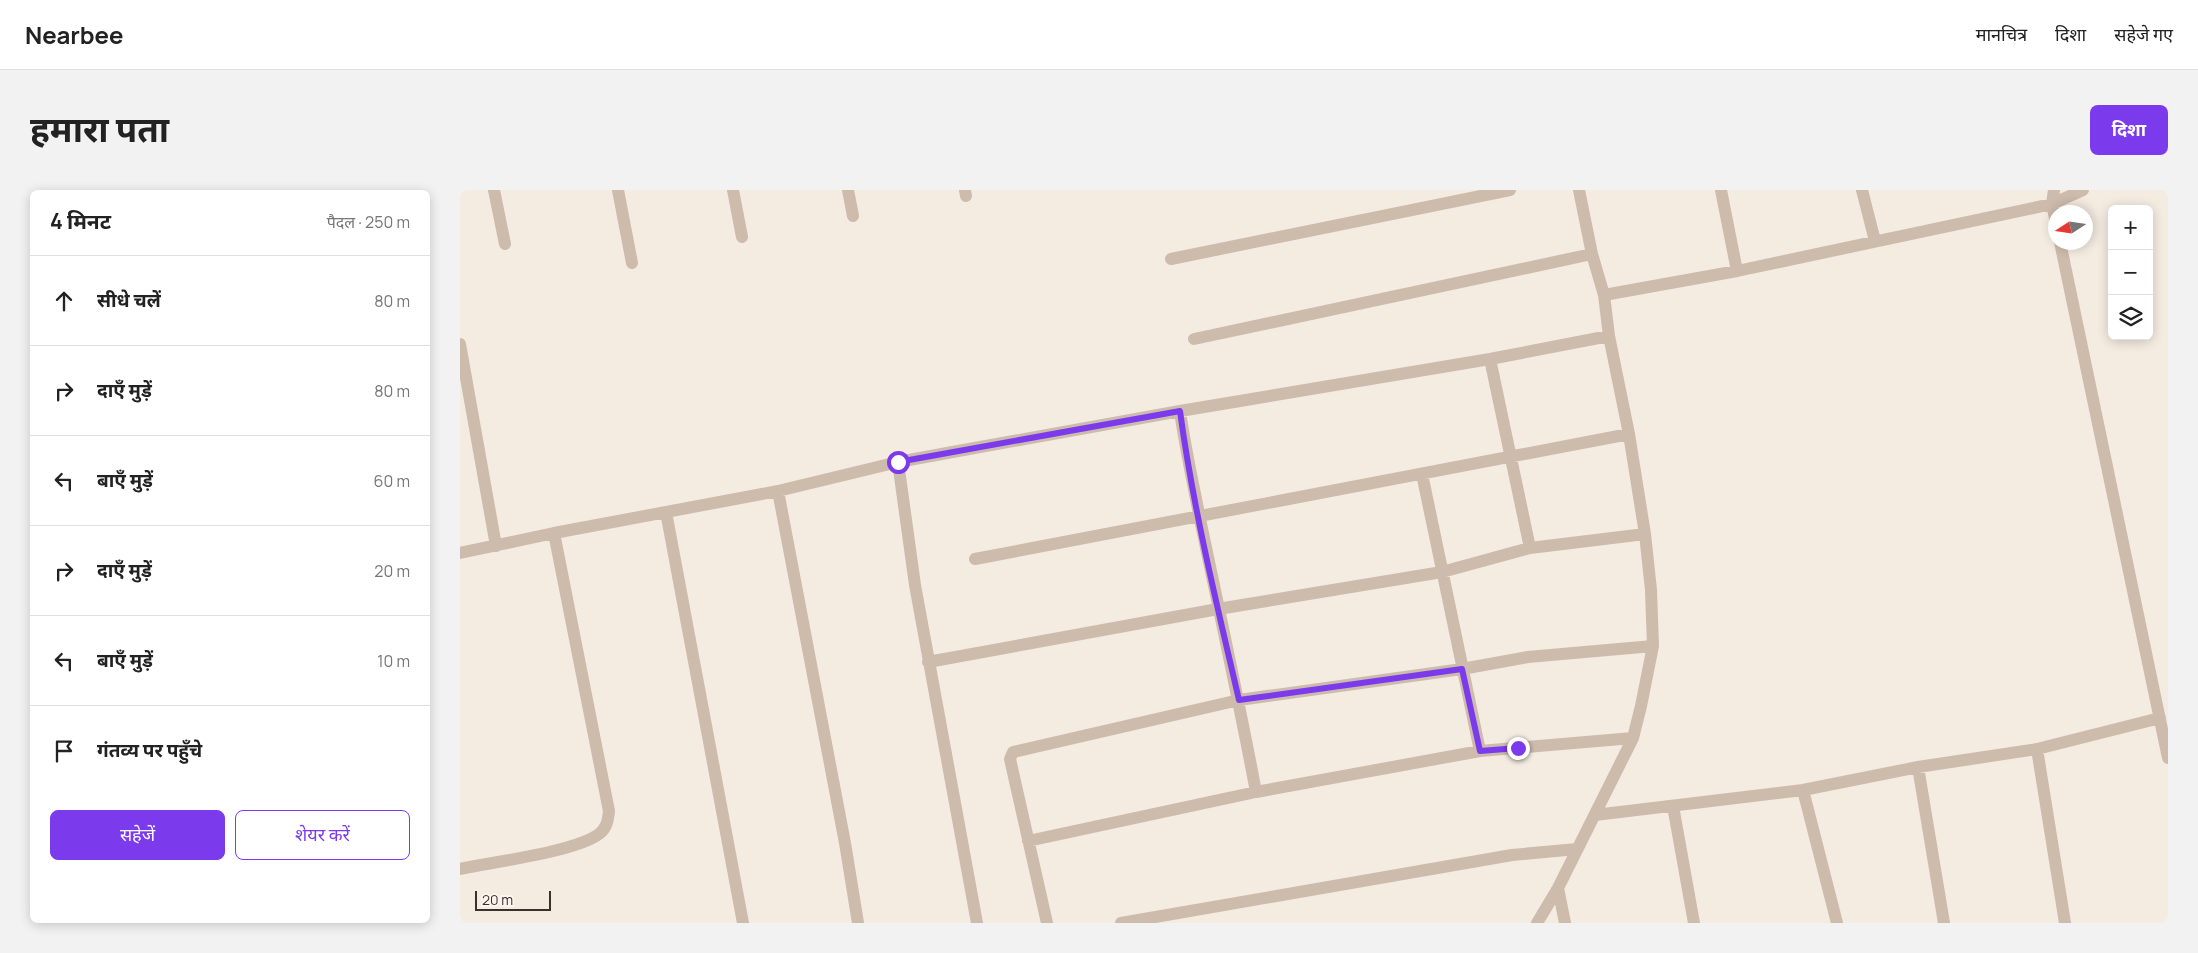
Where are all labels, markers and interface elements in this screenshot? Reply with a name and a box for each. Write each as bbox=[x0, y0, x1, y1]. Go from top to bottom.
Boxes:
text: Nearbee bbox=[25, 18, 124, 51]
text: मानचित्र bbox=[1976, 22, 2027, 46]
text: दिशा bbox=[2055, 22, 2086, 46]
text: सहेजे गए bbox=[2114, 22, 2173, 46]
text: हमारा पता bbox=[30, 105, 169, 153]
button: दिशा bbox=[2090, 105, 2168, 155]
north arrow bbox=[2048, 205, 2093, 250]
map controls bbox=[2108, 205, 2153, 340]
button: + bbox=[2108, 205, 2153, 250]
text: 4 मिनट bbox=[50, 207, 111, 235]
text: पैदल · 250 m bbox=[327, 211, 410, 233]
button: − bbox=[2108, 250, 2153, 295]
icon: ahead bbox=[50, 287, 78, 315]
text: सीधे चलें bbox=[97, 287, 161, 313]
text: 80 m bbox=[374, 290, 410, 312]
button: layers bbox=[2108, 295, 2153, 340]
icon: right bbox=[50, 377, 78, 405]
text: दाएँ मुड़ें bbox=[97, 377, 152, 403]
text: 80 m bbox=[374, 380, 410, 402]
route start bbox=[887, 451, 910, 474]
icon: left bbox=[50, 467, 78, 495]
text: बाएँ मुड़ें bbox=[97, 467, 153, 493]
text: 60 m bbox=[374, 470, 410, 492]
icon: right bbox=[50, 557, 78, 585]
text: दाएँ मुड़ें bbox=[97, 557, 152, 583]
text: 20 m bbox=[374, 560, 410, 582]
icon: left bbox=[50, 647, 78, 675]
text: बाएँ मुड़ें bbox=[97, 647, 153, 673]
text: 10 m bbox=[377, 650, 410, 672]
icon: arrive bbox=[50, 737, 78, 765]
text: गंतव्य पर पहुँचे bbox=[97, 737, 202, 763]
route end bbox=[1507, 737, 1530, 760]
button: सहेजें bbox=[50, 810, 225, 860]
button: शेयर करें bbox=[235, 810, 410, 860]
scale bar bbox=[475, 888, 551, 911]
text: 20 m bbox=[482, 890, 513, 909]

